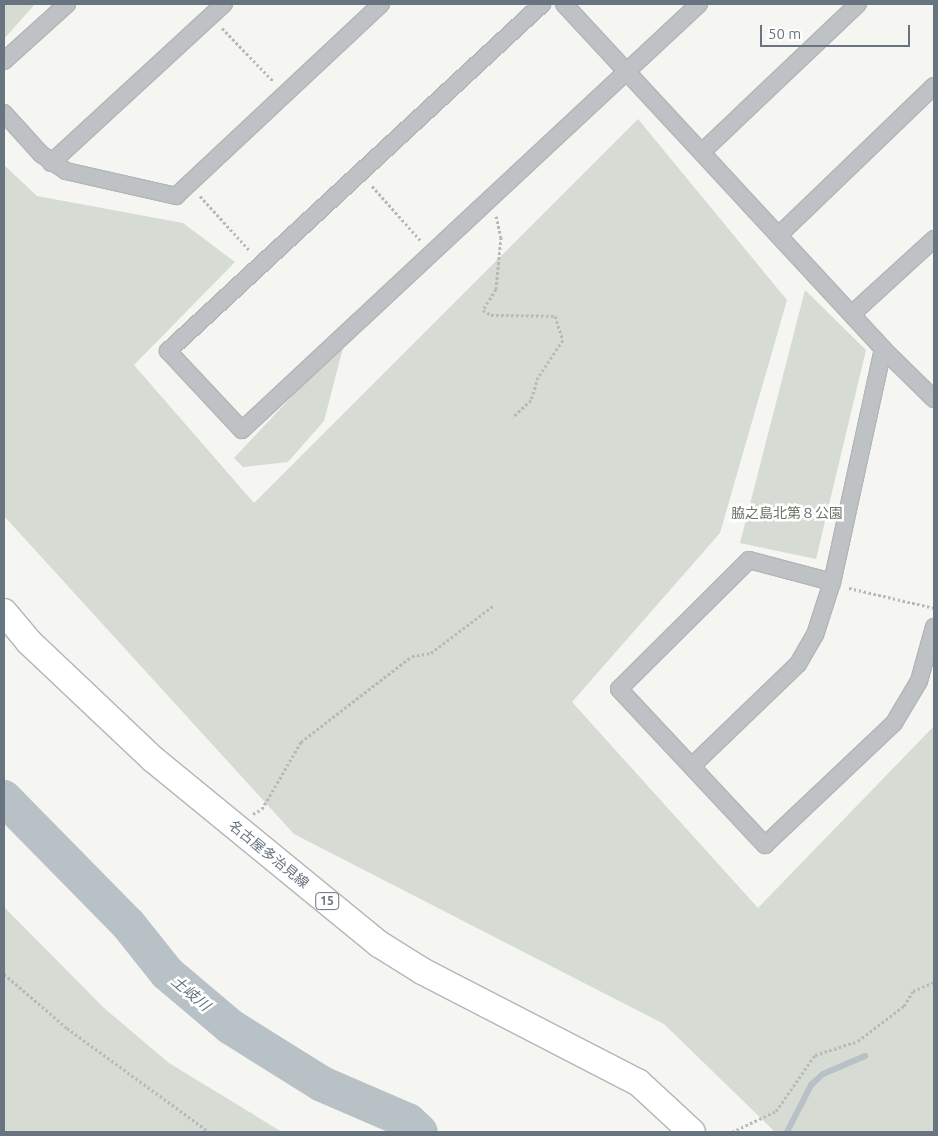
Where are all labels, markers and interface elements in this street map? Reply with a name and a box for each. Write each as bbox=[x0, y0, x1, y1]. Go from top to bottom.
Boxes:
scale bar bbox=[763, 15, 913, 47]
text: 50 m bbox=[768, 25, 801, 42]
park label: 脇之島北第８公園 bbox=[731, 505, 843, 521]
street label: 名古屋多治見線 bbox=[226, 817, 312, 891]
road number: 15 bbox=[314, 891, 340, 910]
water label: 土岐川 bbox=[168, 972, 214, 1014]

